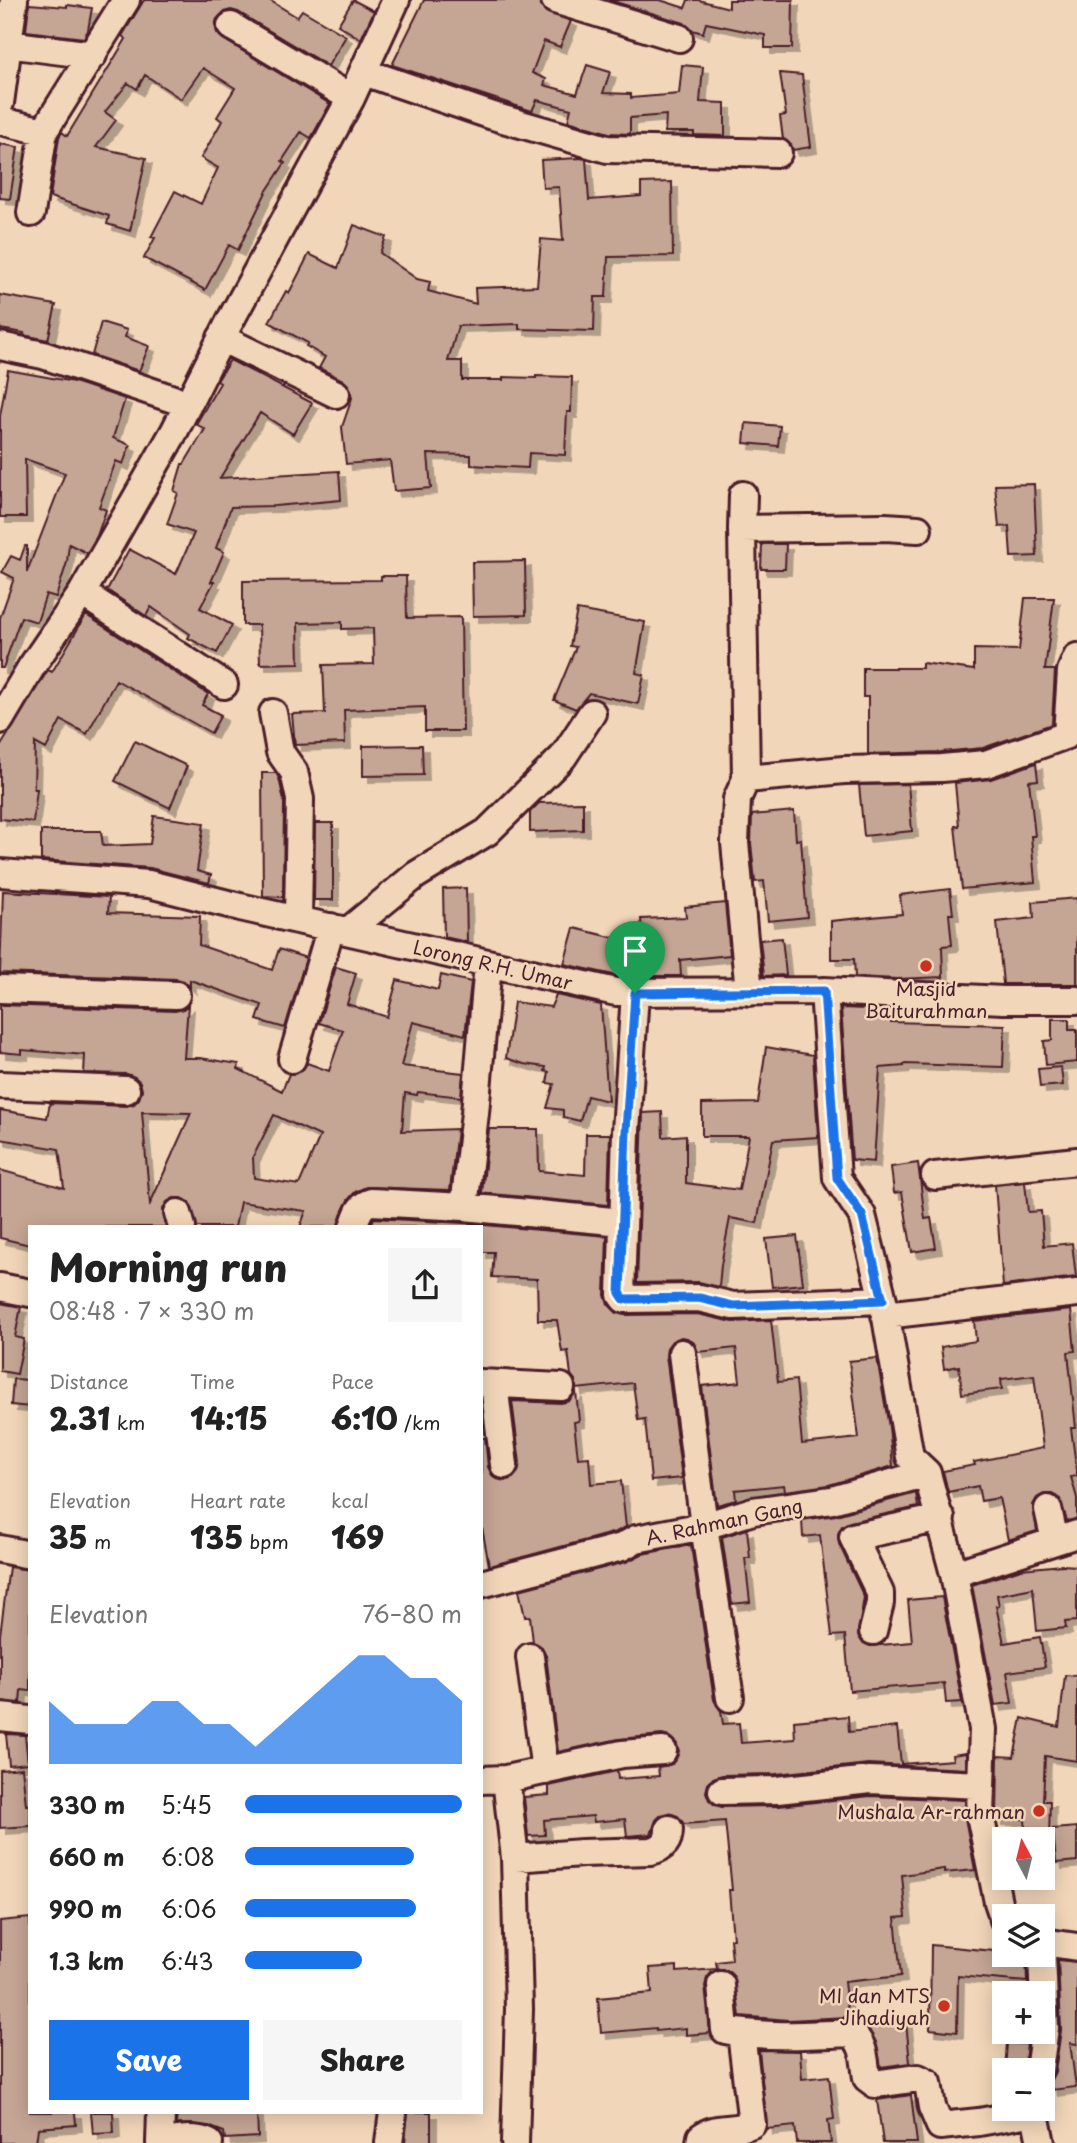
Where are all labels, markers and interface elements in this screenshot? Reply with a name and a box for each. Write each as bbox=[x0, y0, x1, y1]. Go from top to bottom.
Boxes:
pin bbox=[605, 921, 665, 993]
street label: Lorong R.H. Umar bbox=[411, 932, 576, 996]
icon: arrive bbox=[616, 932, 654, 970]
marker: Masjid Baiturahman bbox=[918, 958, 934, 974]
place label: Masjid Baiturahman bbox=[865, 974, 987, 1024]
text: Morning run bbox=[49, 1238, 287, 1295]
button: share bbox=[388, 1248, 462, 1322]
text: 08:48 · 7 × 330 m bbox=[49, 1293, 254, 1328]
text: Distance bbox=[49, 1367, 129, 1395]
text: Time bbox=[190, 1367, 235, 1395]
text: Pace bbox=[331, 1367, 374, 1395]
text: 2.31 bbox=[49, 1395, 110, 1440]
text: 14:15 bbox=[190, 1395, 268, 1440]
text: 6:10 bbox=[331, 1395, 398, 1440]
text: km bbox=[110, 1408, 145, 1436]
text: /km bbox=[398, 1408, 440, 1436]
text: Elevation bbox=[49, 1486, 131, 1514]
text: Heart rate bbox=[190, 1486, 286, 1514]
text: kcal bbox=[331, 1486, 369, 1514]
street label: A. Rahman Gang bbox=[643, 1491, 805, 1551]
text: 35 bbox=[49, 1514, 88, 1559]
text: 135 bbox=[190, 1514, 243, 1559]
text: 169 bbox=[331, 1514, 384, 1559]
text: m bbox=[88, 1527, 111, 1555]
text: bpm bbox=[243, 1527, 289, 1555]
text: Elevation bbox=[49, 1596, 148, 1631]
text: 76–80 m bbox=[362, 1596, 462, 1631]
text: 330 m bbox=[49, 1787, 125, 1822]
text: 5:45 bbox=[161, 1787, 212, 1822]
place label: Mushala Ar-rahman bbox=[837, 1797, 1025, 1825]
marker: Mushala Ar-rahman bbox=[1031, 1803, 1047, 1819]
north arrow bbox=[992, 1827, 1055, 1890]
map controls bbox=[992, 1827, 1055, 2121]
text: 660 m bbox=[49, 1839, 125, 1874]
text: 6:08 bbox=[161, 1839, 215, 1874]
text: 990 m bbox=[49, 1891, 122, 1926]
text: 6:06 bbox=[161, 1891, 217, 1926]
button: layers bbox=[992, 1904, 1055, 1967]
text: 1.3 km bbox=[49, 1943, 124, 1978]
text: 6:43 bbox=[161, 1943, 214, 1978]
place label: MI dan MTS Jihadiyah bbox=[819, 1981, 930, 2031]
button: + bbox=[992, 1981, 1055, 2044]
marker: MI dan MTS Jihadiyah bbox=[936, 1998, 952, 2014]
button: Save bbox=[49, 2020, 249, 2100]
button: Share bbox=[263, 2020, 462, 2100]
button: − bbox=[992, 2058, 1055, 2121]

